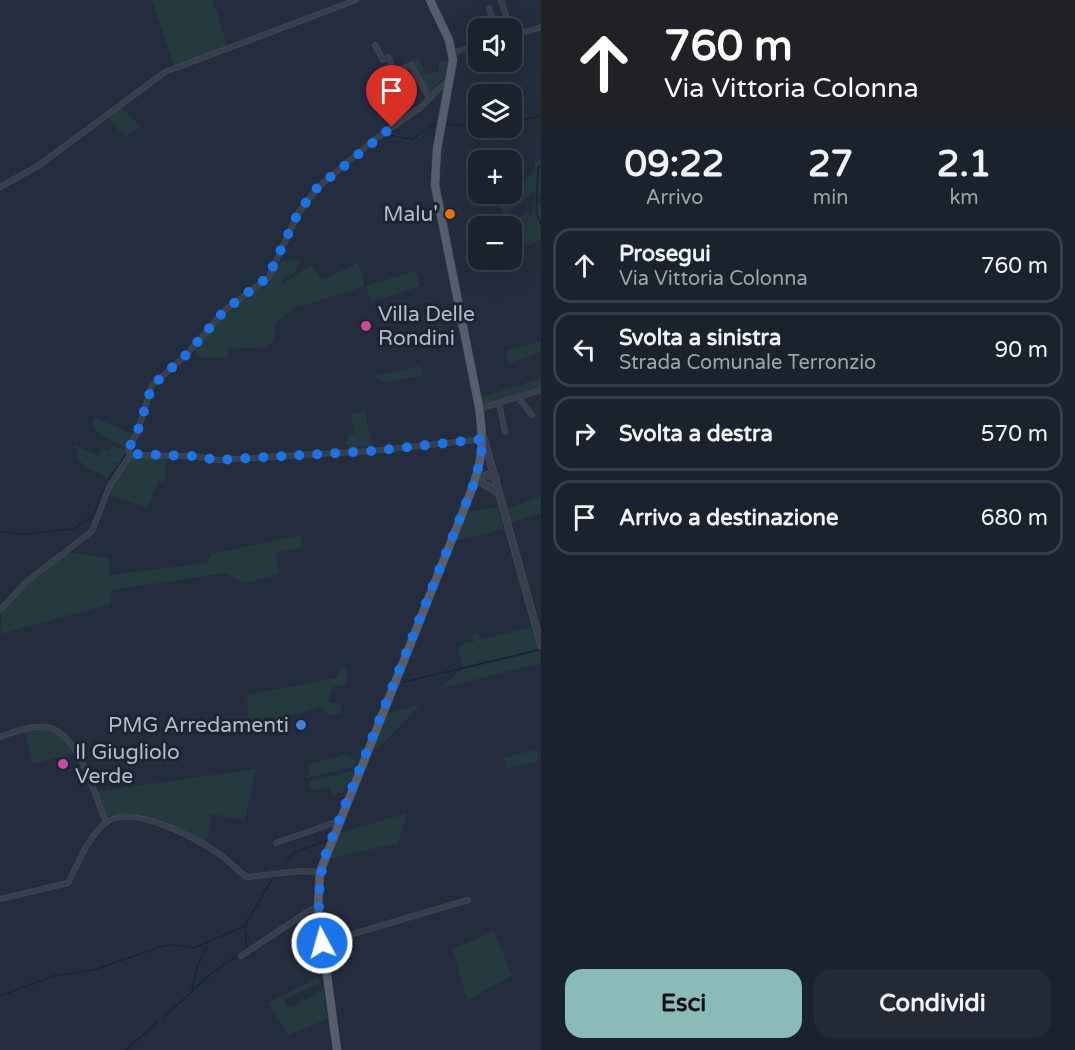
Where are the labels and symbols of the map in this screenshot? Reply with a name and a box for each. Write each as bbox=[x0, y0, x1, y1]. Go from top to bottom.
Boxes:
pin bbox=[366, 65, 417, 127]
place label: Malu' bbox=[383, 202, 438, 227]
marker: Malu' bbox=[443, 207, 457, 221]
place label: Villa Delle Rondini bbox=[378, 302, 475, 351]
marker: Villa Delle Rondini bbox=[359, 319, 373, 333]
place label: PMG Arredamenti bbox=[108, 713, 289, 738]
marker: PMG Arredamenti bbox=[294, 718, 308, 732]
place label: Il Giugliolo Verde bbox=[75, 740, 180, 789]
marker: Il Giugliolo Verde bbox=[56, 757, 70, 771]
position arrow bbox=[290, 911, 354, 975]

